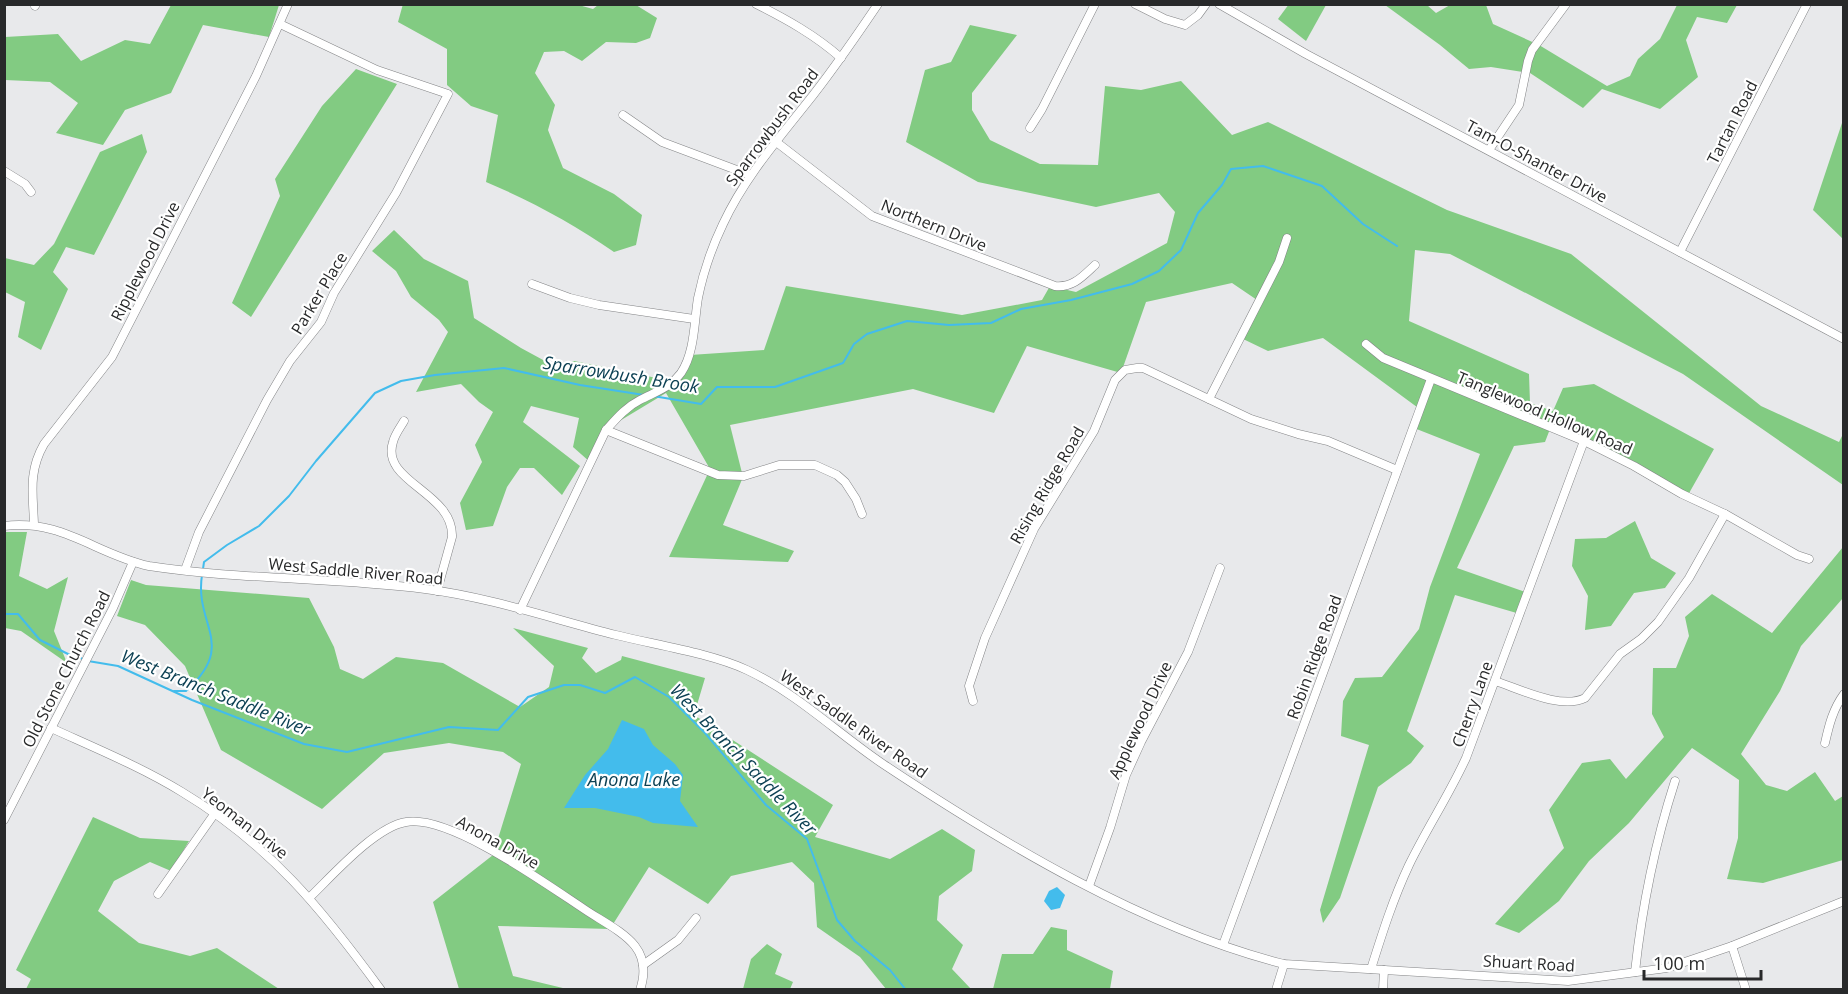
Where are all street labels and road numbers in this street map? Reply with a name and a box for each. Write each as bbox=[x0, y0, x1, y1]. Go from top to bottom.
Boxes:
street label: Sparrowbush Road bbox=[721, 64, 823, 190]
street label: Tartan Road bbox=[1702, 76, 1762, 168]
street label: Tam-O-Shanter Drive bbox=[1462, 114, 1612, 208]
street label: Northern Drive bbox=[878, 194, 990, 256]
street label: Ripplewood Drive bbox=[105, 198, 185, 324]
street label: Parker Place bbox=[286, 248, 352, 338]
street label: Tanglewood Hollow Road bbox=[1454, 366, 1636, 460]
street label: Rising Ridge Road bbox=[1004, 422, 1090, 548]
street label: West Saddle River Road bbox=[268, 552, 444, 590]
street label: Old Stone Church Road bbox=[17, 587, 115, 751]
street label: Robin Ridge Road bbox=[1281, 592, 1347, 722]
street label: Applewood Drive bbox=[1103, 658, 1177, 782]
street label: Cherry Lane bbox=[1446, 658, 1498, 750]
street label: West Saddle River Road bbox=[776, 665, 932, 783]
street label: Yeoman Drive bbox=[197, 782, 293, 864]
street label: Anona Drive bbox=[453, 810, 543, 874]
street label: Shuart Road bbox=[1483, 950, 1575, 976]

